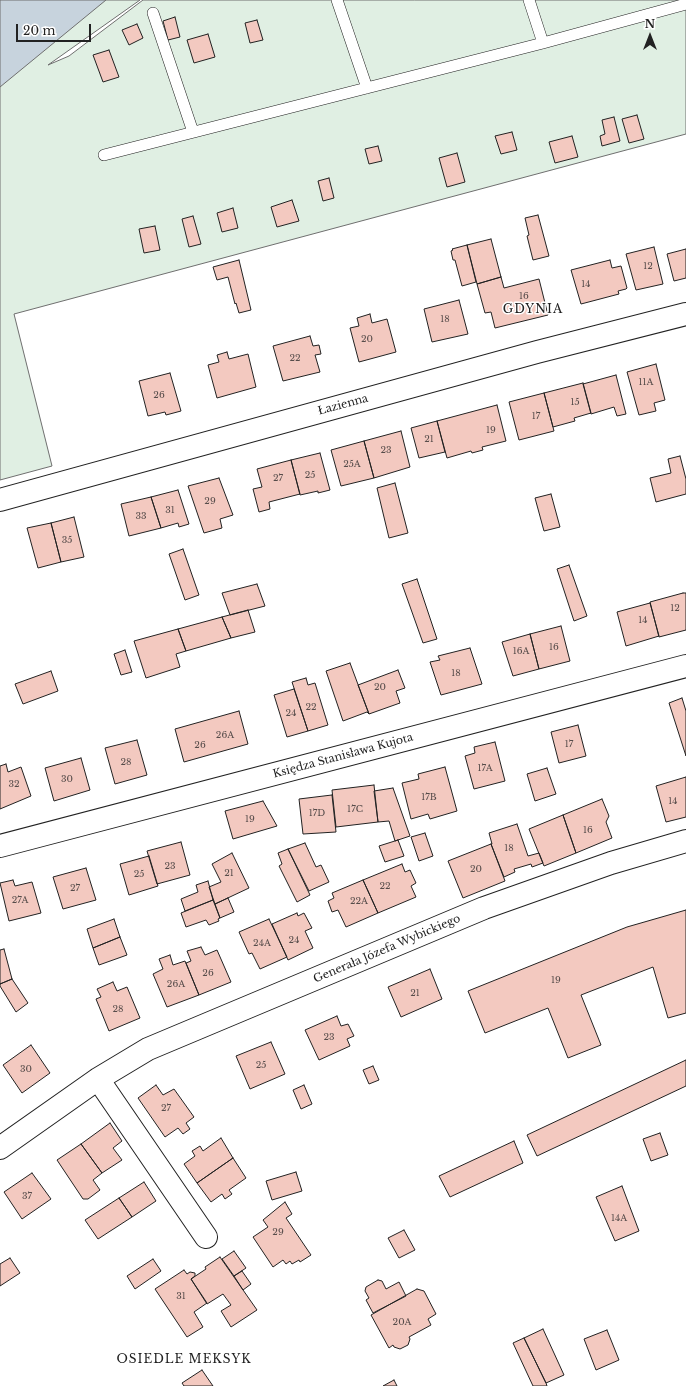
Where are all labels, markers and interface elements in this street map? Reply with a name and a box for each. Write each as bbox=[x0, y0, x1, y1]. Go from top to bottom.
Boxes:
scale bar bbox=[18, 16, 93, 42]
north arrow bbox=[630, 16, 670, 56]
text: N bbox=[645, 17, 655, 31]
text: 20 m bbox=[23, 23, 55, 38]
house number: 12 bbox=[643, 261, 653, 271]
house number: 14 bbox=[581, 279, 591, 289]
house number: 16 bbox=[519, 291, 529, 301]
district label: GDYNIA bbox=[503, 303, 563, 317]
house number: 18 bbox=[440, 314, 450, 324]
house number: 20 bbox=[361, 334, 373, 344]
house number: 22 bbox=[289, 353, 301, 363]
house number: 11A bbox=[639, 377, 653, 387]
house number: 26 bbox=[153, 390, 165, 400]
street label: Łazienna bbox=[316, 392, 370, 418]
house number: 15 bbox=[570, 397, 580, 407]
house number: 17 bbox=[532, 411, 540, 421]
house number: 19 bbox=[486, 425, 496, 435]
house number: 21 bbox=[424, 434, 434, 444]
house number: 23 bbox=[380, 445, 392, 455]
house number: 25A bbox=[343, 459, 361, 469]
house number: 25 bbox=[305, 470, 315, 480]
house number: 27 bbox=[273, 473, 283, 483]
house number: 29 bbox=[204, 496, 216, 506]
house number: 31 bbox=[165, 505, 175, 515]
house number: 33 bbox=[135, 511, 147, 521]
house number: 35 bbox=[62, 535, 72, 545]
house number: 12 bbox=[670, 603, 680, 613]
house number: 14 bbox=[638, 615, 648, 625]
house number: 16 bbox=[549, 642, 559, 652]
house number: 16A bbox=[513, 646, 529, 656]
house number: 18 bbox=[451, 668, 461, 678]
house number: 20 bbox=[374, 682, 386, 692]
house number: 22 bbox=[305, 702, 317, 712]
house number: 24 bbox=[286, 708, 296, 718]
house number: 26A bbox=[216, 730, 234, 740]
street label: Księdza Stanisława Kujota bbox=[271, 731, 415, 781]
house number: 17 bbox=[565, 739, 573, 749]
house number: 26 bbox=[194, 740, 206, 750]
house number: 28 bbox=[121, 757, 131, 767]
house number: 17A bbox=[477, 763, 493, 773]
house number: 30 bbox=[61, 774, 73, 784]
house number: 32 bbox=[8, 779, 20, 789]
house number: 17B bbox=[421, 792, 437, 802]
house number: 14 bbox=[668, 796, 678, 806]
house number: 17C bbox=[347, 804, 363, 814]
house number: 17D bbox=[309, 808, 325, 818]
house number: 19 bbox=[245, 814, 255, 824]
house number: 16 bbox=[583, 825, 593, 835]
house number: 18 bbox=[504, 843, 514, 853]
house number: 23 bbox=[164, 861, 176, 871]
house number: 20 bbox=[470, 864, 482, 874]
house number: 21 bbox=[224, 868, 234, 878]
house number: 25 bbox=[134, 869, 144, 879]
house number: 22 bbox=[379, 881, 391, 891]
house number: 27 bbox=[70, 883, 80, 893]
house number: 27A bbox=[12, 895, 28, 905]
house number: 22A bbox=[350, 896, 368, 906]
street label: Generała Józefa Wybickiego bbox=[312, 912, 462, 986]
house number: 24 bbox=[289, 935, 299, 945]
house number: 24A bbox=[253, 938, 271, 948]
house number: 26 bbox=[202, 968, 214, 978]
house number: 19 bbox=[551, 975, 561, 985]
house number: 26A bbox=[167, 979, 185, 989]
house number: 21 bbox=[410, 988, 420, 998]
house number: 28 bbox=[113, 1004, 123, 1014]
house number: 23 bbox=[323, 1032, 335, 1042]
house number: 25 bbox=[256, 1060, 266, 1070]
house number: 30 bbox=[20, 1064, 32, 1074]
house number: 27 bbox=[161, 1103, 171, 1113]
house number: 37 bbox=[22, 1191, 32, 1201]
house number: 14A bbox=[611, 1213, 627, 1223]
house number: 29 bbox=[272, 1227, 284, 1237]
house number: 31 bbox=[176, 1291, 186, 1301]
house number: 20A bbox=[393, 1317, 411, 1327]
district label: OSIEDLE MEKSYK bbox=[116, 1353, 252, 1367]

